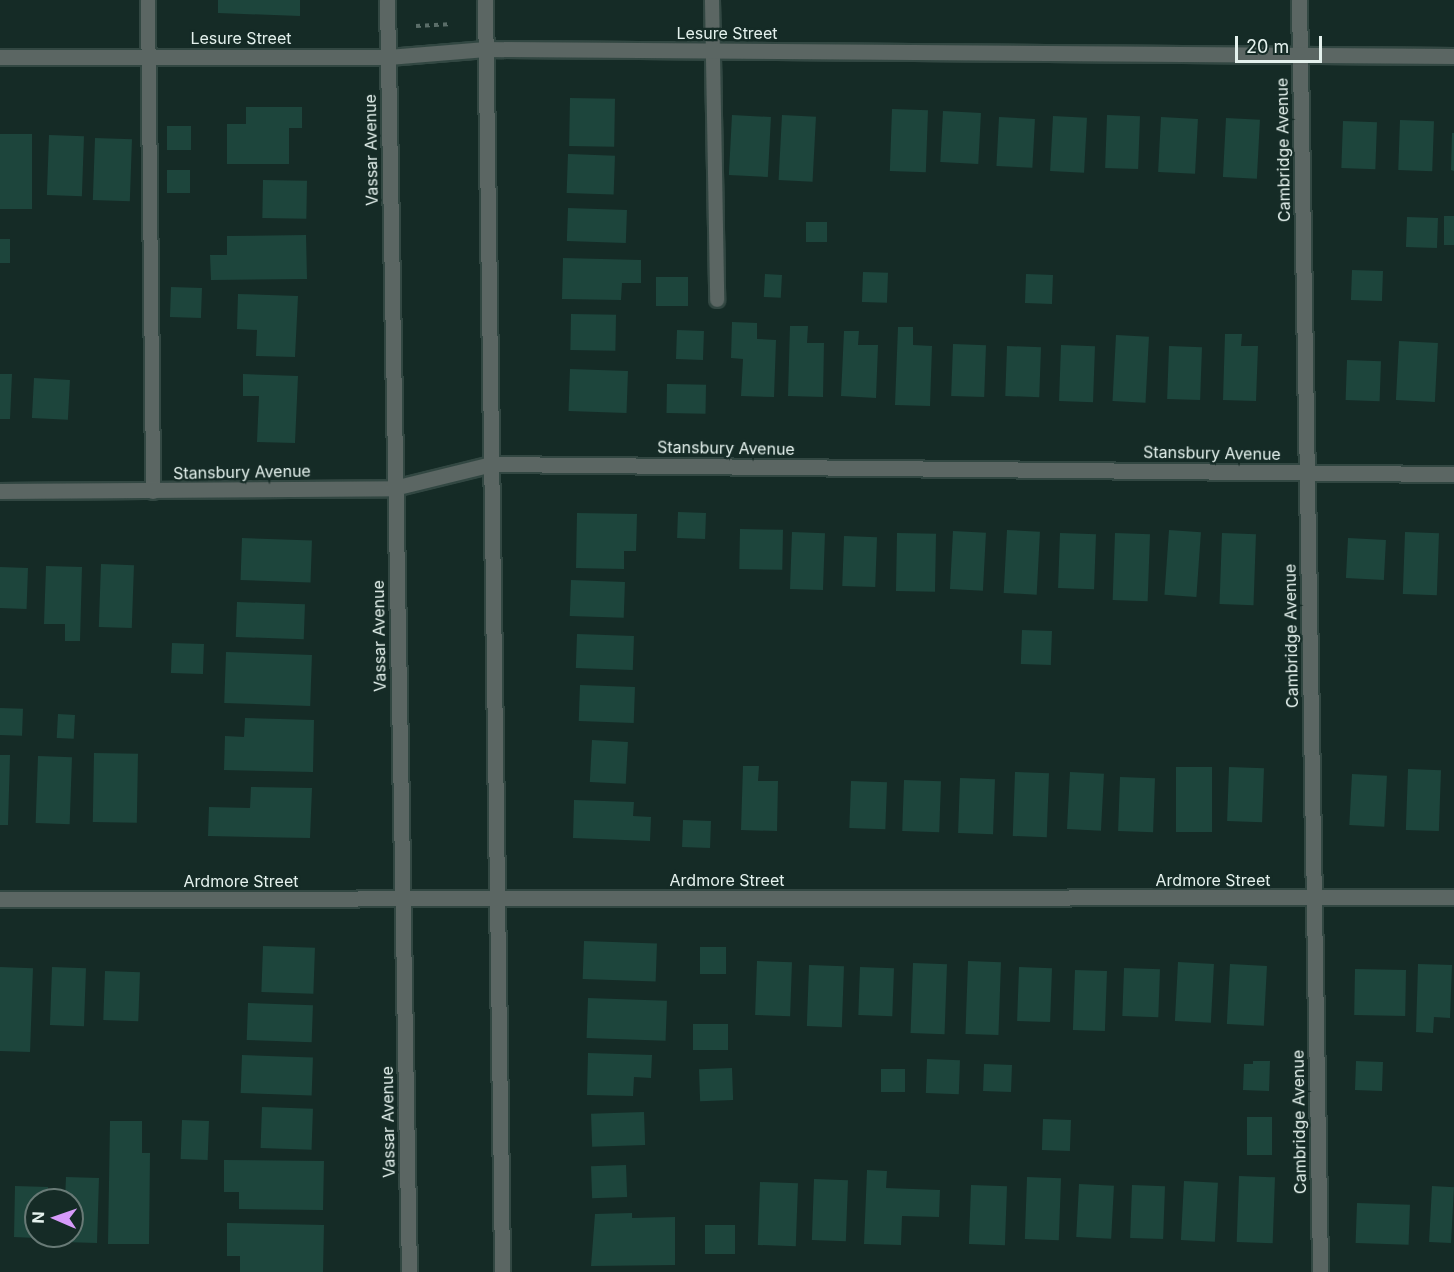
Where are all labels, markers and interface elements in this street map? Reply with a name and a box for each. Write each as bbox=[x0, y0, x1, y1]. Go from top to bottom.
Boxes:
street label: Lesure Street bbox=[676, 23, 778, 43]
scale bar bbox=[1238, 24, 1325, 62]
street label: Lesure Street bbox=[190, 28, 292, 48]
text: 20 m bbox=[1246, 36, 1289, 57]
street label: Cambridge Avenue bbox=[1272, 78, 1294, 222]
street label: Vassar Avenue bbox=[360, 94, 382, 206]
street label: Stansbury Avenue bbox=[657, 437, 795, 459]
street label: Stansbury Avenue bbox=[1143, 442, 1281, 464]
street label: Stansbury Avenue bbox=[173, 461, 311, 483]
street label: Cambridge Avenue bbox=[1280, 564, 1302, 708]
street label: Vassar Avenue bbox=[368, 580, 390, 692]
street label: Ardmore Street bbox=[670, 870, 784, 890]
street label: Ardmore Street bbox=[1156, 870, 1270, 890]
street label: Ardmore Street bbox=[184, 871, 298, 891]
street label: Cambridge Avenue bbox=[1288, 1050, 1310, 1194]
street label: Vassar Avenue bbox=[377, 1066, 399, 1178]
north arrow bbox=[24, 1188, 84, 1248]
text: N bbox=[28, 1211, 48, 1224]

